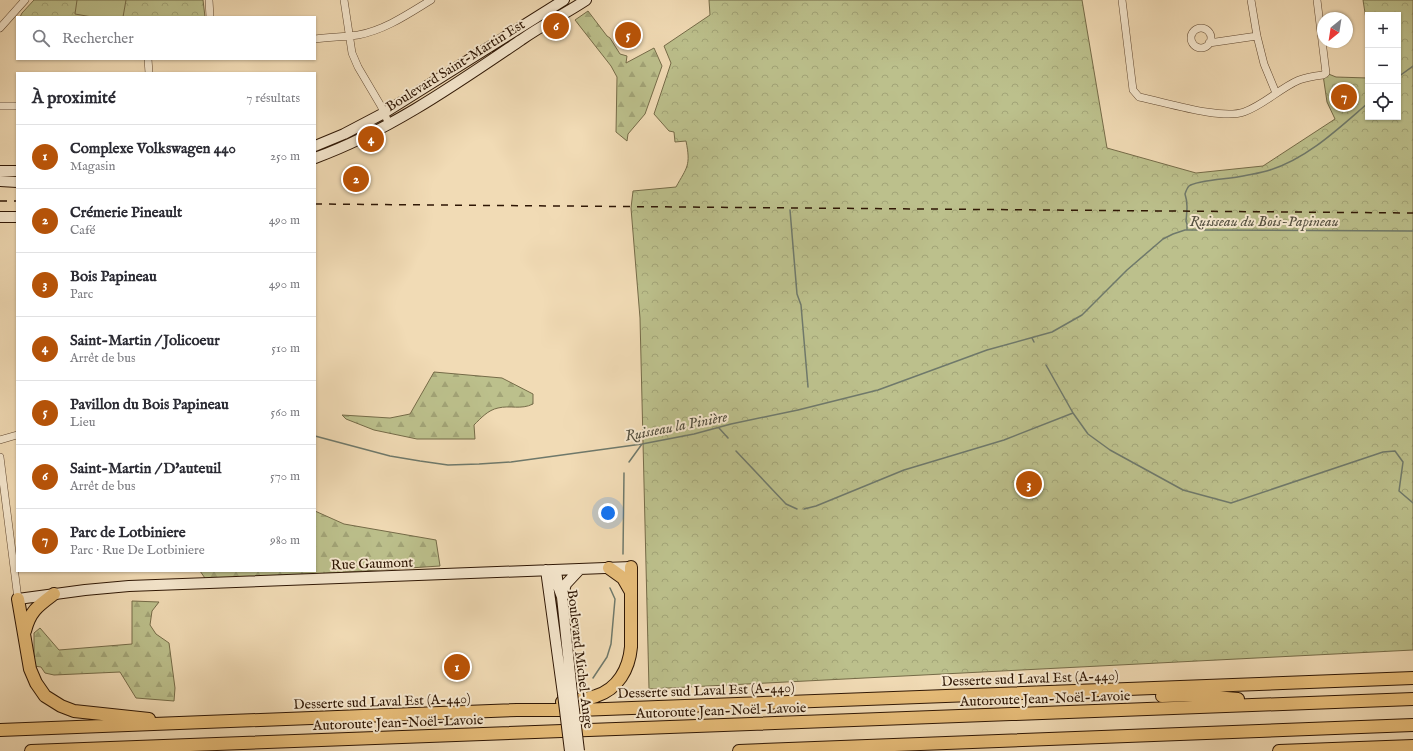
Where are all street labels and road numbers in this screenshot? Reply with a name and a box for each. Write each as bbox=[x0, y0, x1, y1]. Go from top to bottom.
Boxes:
street label: Boulevard Saint-Martin Est bbox=[383, 16, 529, 116]
street label: Rue Gaumont bbox=[331, 554, 414, 574]
street label: Boulevard Michel-Ange bbox=[563, 589, 598, 730]
street label: Desserte sud Laval Est (A-440) bbox=[941, 667, 1119, 691]
street label: Desserte sud Laval Est (A-440) bbox=[617, 679, 795, 703]
street label: Autoroute Jean-Noël-Lavoie bbox=[958, 687, 1131, 711]
street label: Desserte sud Laval Est (A-440) bbox=[293, 690, 471, 714]
street label: Autoroute Jean-Noël-Lavoie bbox=[634, 699, 807, 723]
street label: Autoroute Jean-Noël-Lavoie bbox=[311, 711, 484, 735]

